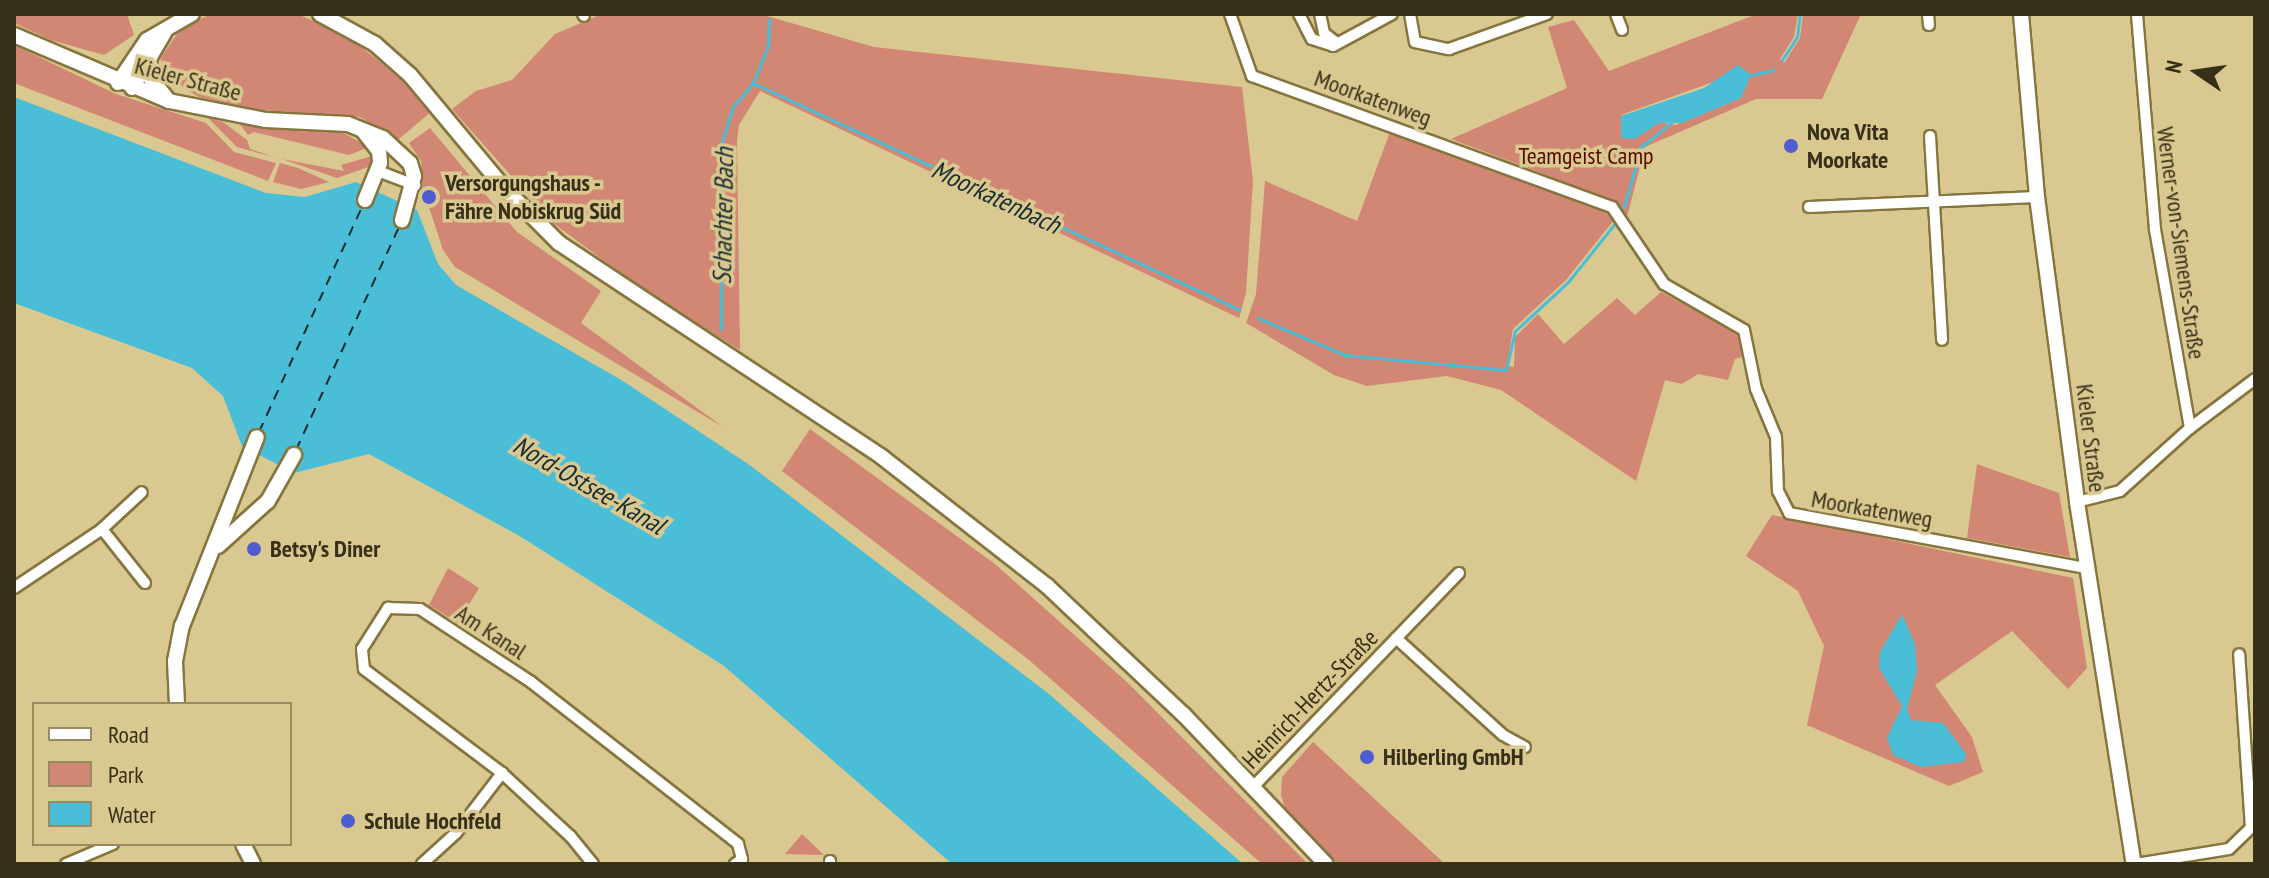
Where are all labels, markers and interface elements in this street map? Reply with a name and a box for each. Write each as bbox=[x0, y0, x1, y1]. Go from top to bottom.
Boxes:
north arrow bbox=[2157, 32, 2237, 112]
street label: Kieler Straße bbox=[132, 51, 244, 107]
text: N bbox=[2159, 58, 2189, 76]
street label: Moorkatenweg bbox=[1311, 64, 1435, 132]
place label: Nova Vita Moorkate bbox=[1807, 118, 1889, 174]
street label: Werner-von-Siemens-Straße bbox=[2150, 125, 2212, 361]
marker: Nova Vita Moorkate bbox=[1782, 137, 1800, 155]
park label: Teamgeist Camp bbox=[1518, 142, 1654, 170]
water label: Schachter Bach bbox=[706, 147, 740, 285]
water label: Moorkatenbach bbox=[927, 154, 1065, 240]
place label: Versorgungshaus - Fähre Nobiskrug Süd bbox=[445, 169, 621, 225]
marker: Versorgungshaus - Fähre Nobiskrug Süd bbox=[420, 188, 438, 206]
street label: Kieler Straße bbox=[2070, 382, 2112, 494]
water label: Nord-Ostsee-Kanal bbox=[508, 429, 670, 541]
street label: Moorkatenweg bbox=[1809, 484, 1935, 534]
place label: Betsy's Diner bbox=[270, 535, 380, 563]
marker: Betsy's Diner bbox=[245, 540, 263, 558]
street label: Am Kanal bbox=[450, 598, 532, 666]
street label: Heinrich-Hertz-Straße bbox=[1236, 623, 1384, 775]
legend bbox=[32, 702, 292, 846]
text: Road bbox=[108, 719, 149, 750]
place label: Hilberling GmbH bbox=[1383, 743, 1524, 771]
marker: Hilberling GmbH bbox=[1358, 748, 1376, 766]
text: Park bbox=[108, 759, 144, 790]
text: Water bbox=[108, 799, 156, 830]
place label: Schule Hochfeld bbox=[364, 807, 501, 835]
marker: Schule Hochfeld bbox=[339, 812, 357, 830]

